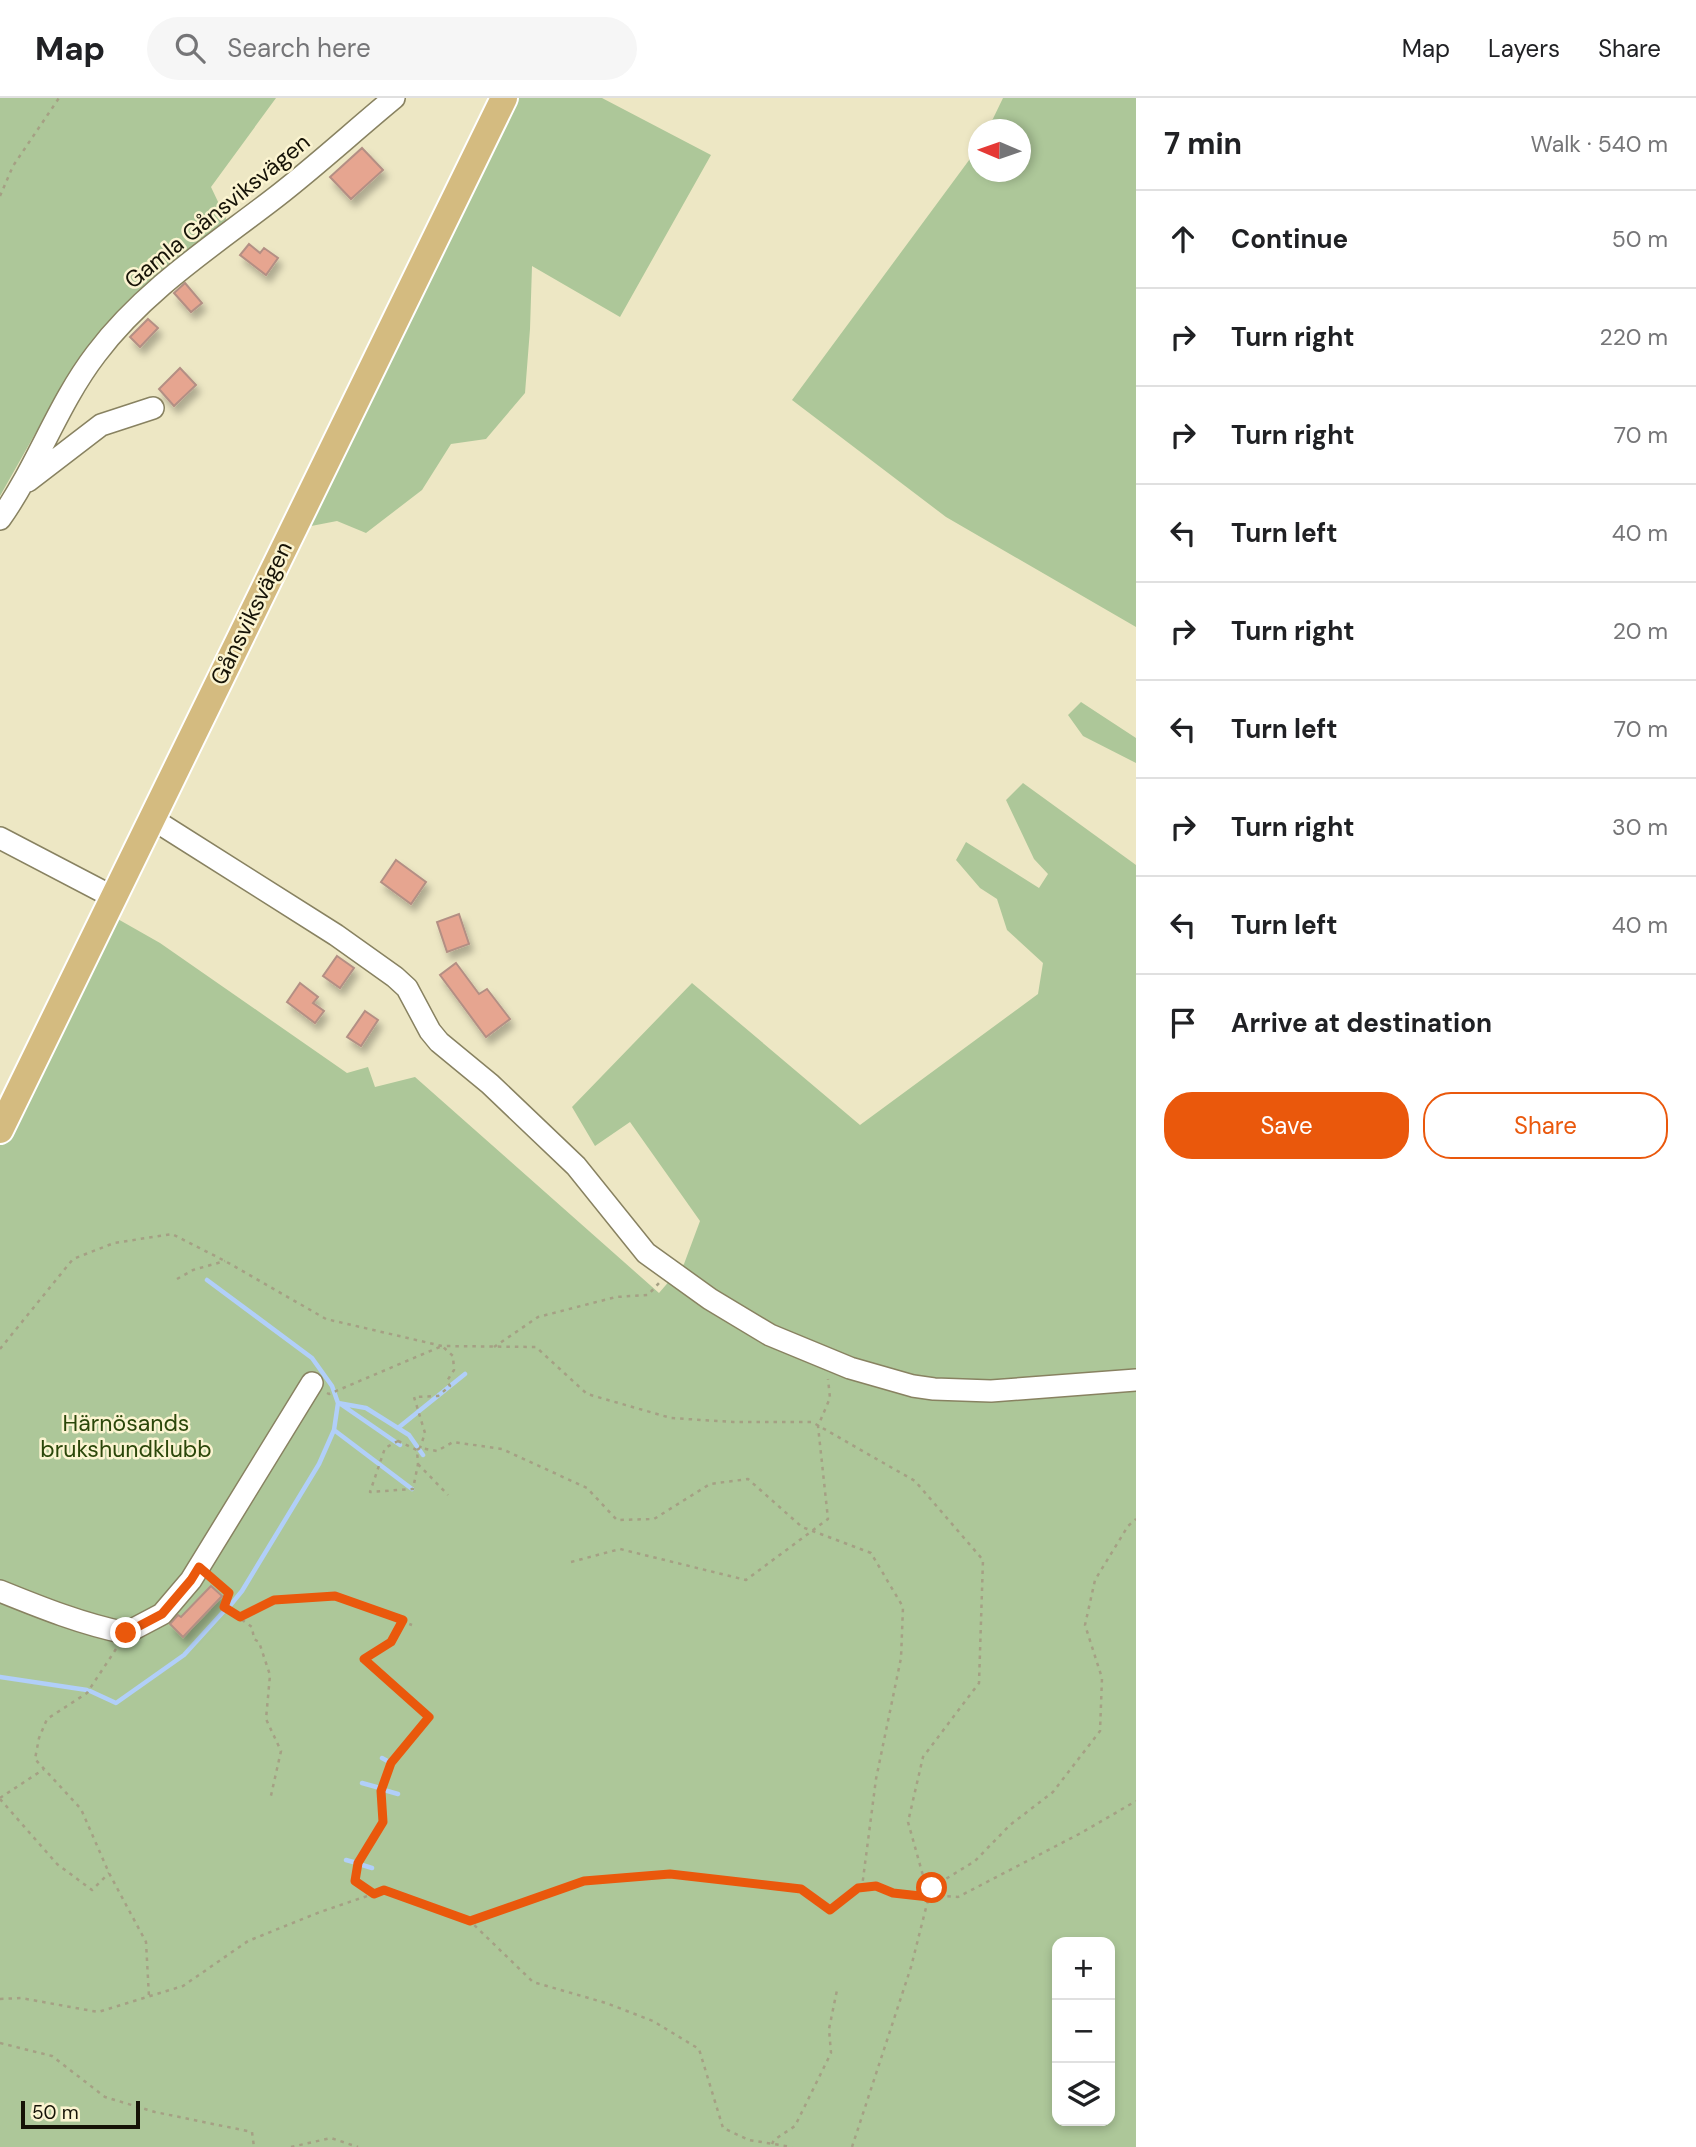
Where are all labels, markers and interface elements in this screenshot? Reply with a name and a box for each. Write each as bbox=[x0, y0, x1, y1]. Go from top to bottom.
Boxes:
search box bbox=[147, 17, 637, 80]
text: Map bbox=[35, 27, 105, 70]
icon: search bbox=[171, 29, 209, 67]
text: Search here bbox=[227, 31, 371, 65]
text: Map bbox=[1402, 33, 1450, 64]
text: Layers bbox=[1488, 33, 1560, 64]
text: Share bbox=[1598, 33, 1661, 64]
north arrow bbox=[968, 119, 1031, 182]
text: 7 min bbox=[1164, 124, 1242, 163]
street label: Gamla Gånsviksvägen bbox=[118, 127, 316, 295]
text: Walk · 540 m bbox=[1531, 129, 1668, 159]
icon: ahead bbox=[1164, 220, 1202, 258]
text: Continue bbox=[1231, 222, 1348, 256]
text: 50 m bbox=[1612, 224, 1668, 254]
icon: right bbox=[1164, 318, 1202, 356]
text: Turn right bbox=[1231, 320, 1355, 354]
text: 220 m bbox=[1599, 322, 1668, 352]
icon: right bbox=[1164, 416, 1202, 454]
text: Turn right bbox=[1231, 418, 1355, 452]
text: 70 m bbox=[1614, 420, 1668, 450]
icon: left bbox=[1164, 514, 1202, 552]
text: Turn left bbox=[1231, 516, 1338, 550]
text: 40 m bbox=[1612, 518, 1668, 548]
street label: Gånsviksvägen bbox=[203, 536, 299, 690]
icon: right bbox=[1164, 612, 1202, 650]
text: Turn right bbox=[1231, 614, 1355, 648]
text: 20 m bbox=[1613, 616, 1668, 646]
icon: left bbox=[1164, 710, 1202, 748]
text: Turn left bbox=[1231, 712, 1338, 746]
text: 70 m bbox=[1614, 714, 1668, 744]
icon: right bbox=[1164, 808, 1202, 846]
text: Turn right bbox=[1231, 810, 1355, 844]
text: 30 m bbox=[1612, 812, 1668, 842]
icon: left bbox=[1164, 906, 1202, 944]
text: Turn left bbox=[1231, 908, 1338, 942]
text: 40 m bbox=[1612, 910, 1668, 940]
icon: arrive bbox=[1164, 1004, 1202, 1042]
text: Arrive at destination bbox=[1231, 1006, 1492, 1040]
button: Save bbox=[1164, 1092, 1409, 1159]
button: Share bbox=[1423, 1092, 1668, 1159]
park label: Härnösands brukshundklubb bbox=[40, 1408, 212, 1464]
route end bbox=[110, 1617, 141, 1648]
route start bbox=[916, 1872, 947, 1903]
map controls bbox=[1052, 1937, 1115, 2126]
button: + bbox=[1052, 1937, 1115, 2000]
button: − bbox=[1052, 2000, 1115, 2063]
button: layers bbox=[1052, 2063, 1115, 2126]
scale bar bbox=[21, 2098, 140, 2130]
text: 50 m bbox=[32, 2100, 79, 2125]

